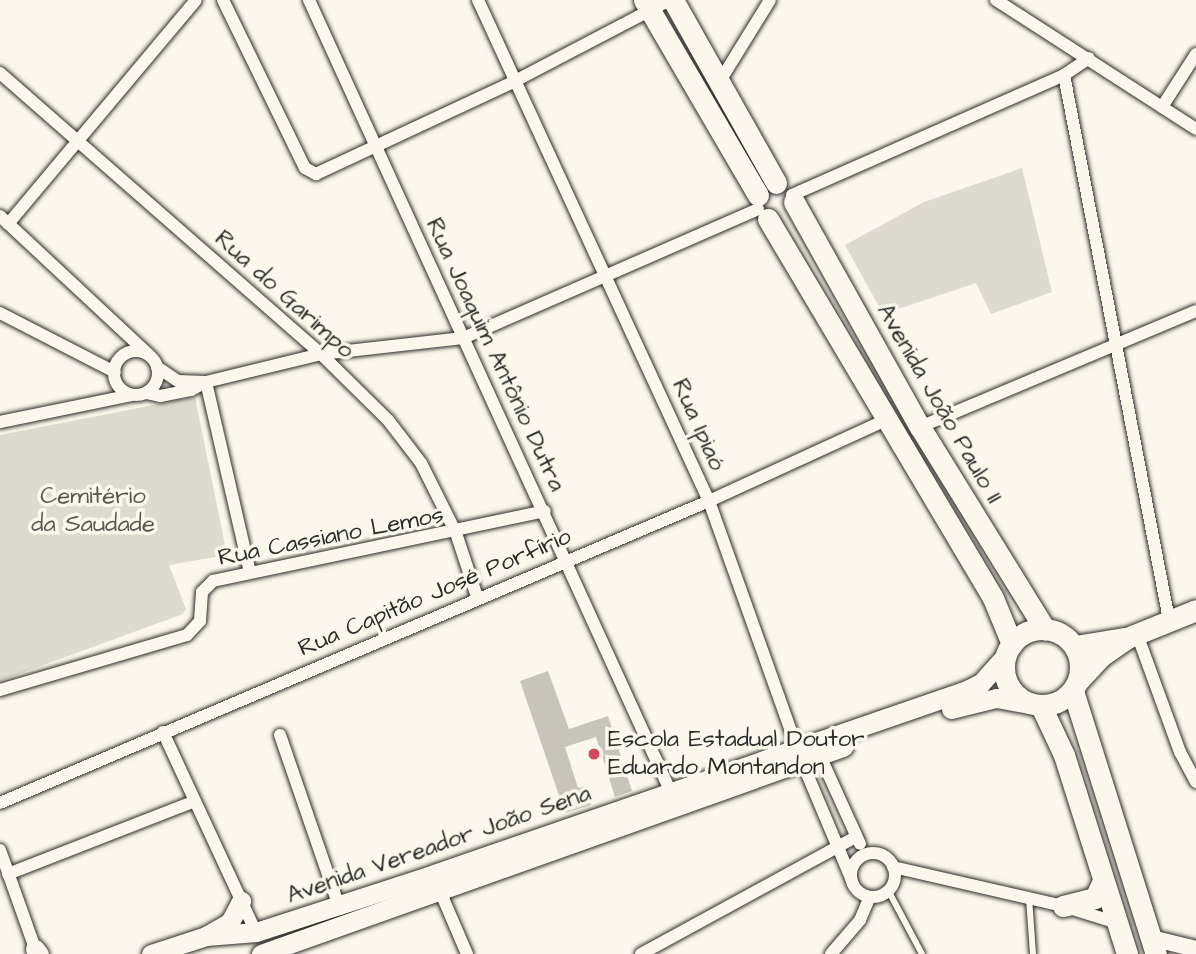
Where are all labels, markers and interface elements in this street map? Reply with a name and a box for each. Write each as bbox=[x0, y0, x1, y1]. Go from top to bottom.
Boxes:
street label: Rua Joaquim Antônio Dutra bbox=[419, 214, 571, 496]
street label: Rua do Garimpo bbox=[208, 225, 360, 365]
street label: Avenida João Paulo II bbox=[870, 299, 1008, 509]
street label: Rua Ipiaó bbox=[665, 375, 731, 475]
park label: Cemitério da Saudade bbox=[31, 483, 155, 539]
street label: Rua Cassiano Lemos bbox=[216, 501, 446, 573]
street label: Rua Capitão José Porfírio bbox=[294, 522, 576, 664]
place label: Escola Estadual Doutor Eduardo Montandon bbox=[608, 726, 864, 782]
marker: Escola Estadual Doutor Eduardo Montandon bbox=[586, 746, 602, 762]
street label: Avenida Vereador João Sena bbox=[283, 779, 595, 911]

